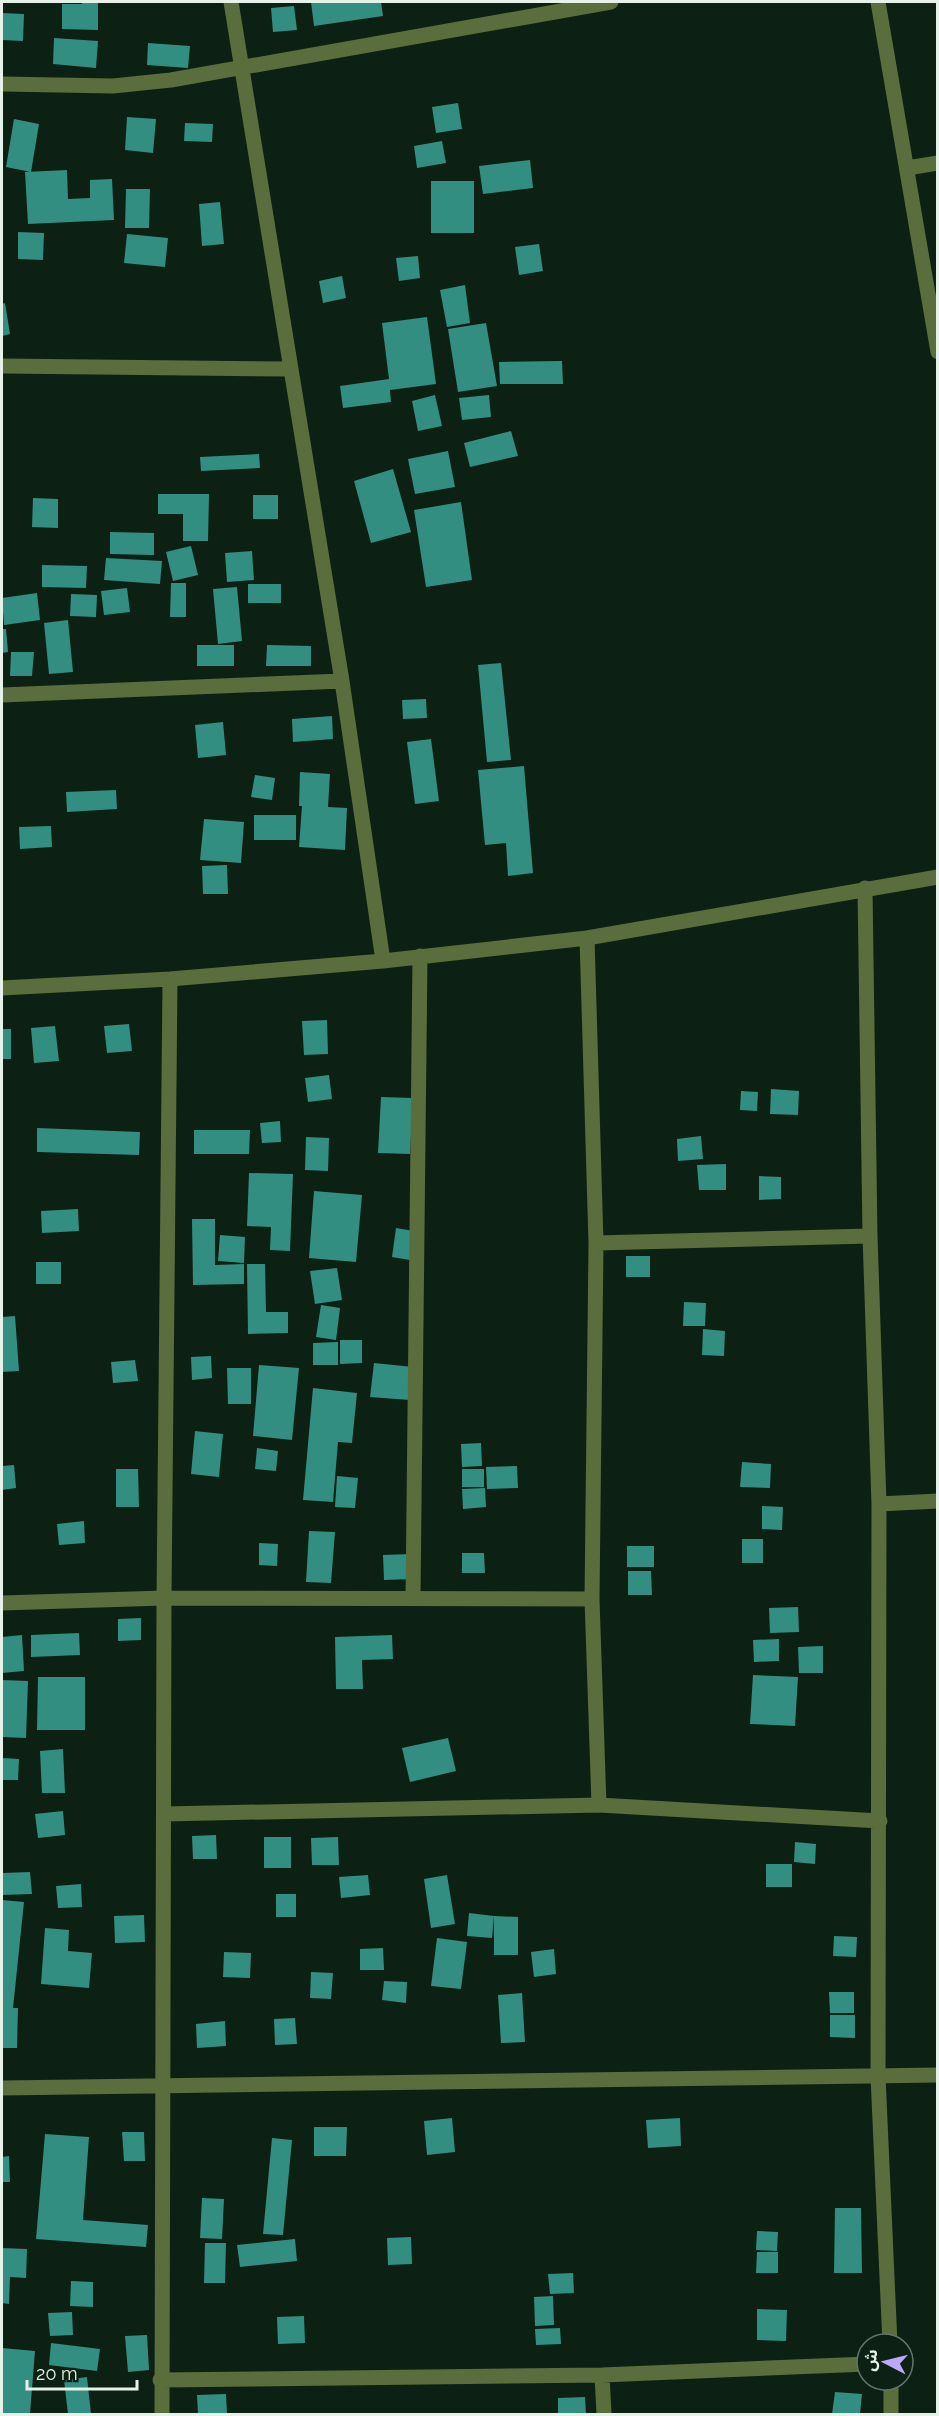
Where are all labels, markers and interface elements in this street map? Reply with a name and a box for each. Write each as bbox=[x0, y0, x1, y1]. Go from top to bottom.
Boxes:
north arrow bbox=[855, 2332, 915, 2392]
text: ش bbox=[860, 2348, 881, 2372]
scale bar bbox=[27, 2353, 136, 2391]
text: 20 m bbox=[36, 2363, 78, 2384]

